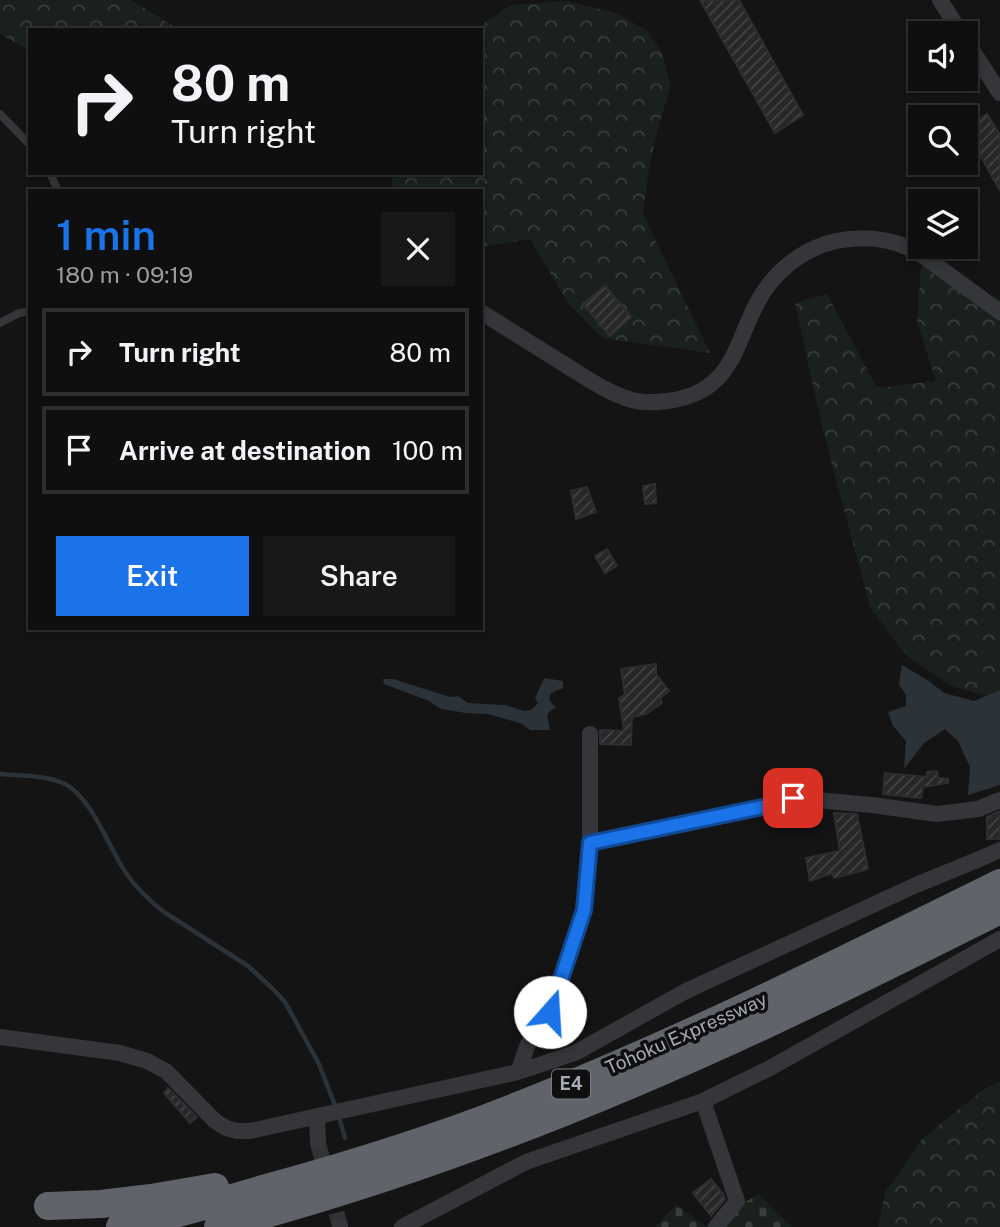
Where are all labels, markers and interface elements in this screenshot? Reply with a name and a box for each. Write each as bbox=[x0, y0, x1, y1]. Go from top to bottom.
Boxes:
map controls bbox=[908, 21, 978, 259]
button: sound bbox=[908, 21, 978, 91]
text: 80 m bbox=[171, 54, 290, 112]
icon: right bbox=[56, 56, 147, 147]
button: search bbox=[908, 105, 978, 175]
text: Turn right bbox=[171, 113, 316, 150]
button: layers bbox=[908, 189, 978, 259]
text: 1 min bbox=[56, 210, 156, 259]
button: close bbox=[381, 212, 455, 286]
text: 180 m · 09:19 bbox=[56, 261, 193, 288]
icon: right bbox=[60, 333, 98, 371]
text: Turn right bbox=[119, 337, 241, 368]
text: 80 m bbox=[390, 337, 451, 368]
icon: arrive bbox=[60, 431, 98, 469]
text: Arrive at destination bbox=[119, 435, 371, 466]
text: 100 m bbox=[392, 435, 463, 466]
button: Exit bbox=[56, 536, 249, 616]
button: Share bbox=[263, 536, 455, 616]
pin bbox=[763, 768, 823, 828]
icon: arrive bbox=[774, 779, 812, 817]
position arrow bbox=[513, 975, 587, 1049]
street label: Tohoku Expressway bbox=[602, 988, 770, 1078]
road number: E4 bbox=[552, 1070, 590, 1098]

